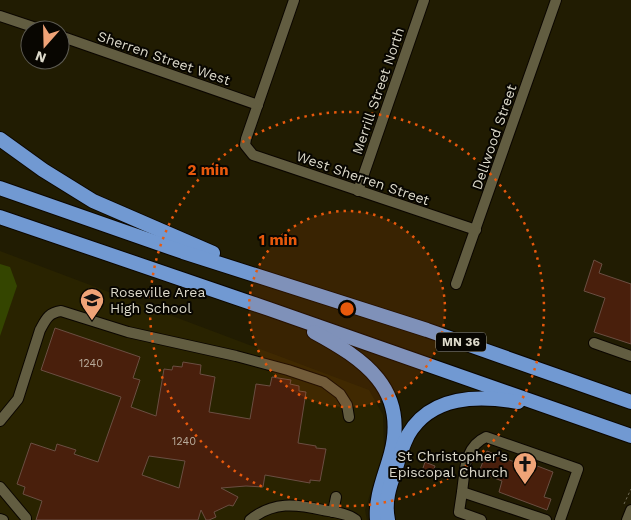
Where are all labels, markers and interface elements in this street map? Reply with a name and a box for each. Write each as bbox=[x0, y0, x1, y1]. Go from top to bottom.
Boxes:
north arrow bbox=[20, 20, 70, 70]
street label: Merrill Street North bbox=[349, 25, 407, 157]
street label: Sherren Street West bbox=[96, 28, 233, 88]
text: N bbox=[33, 48, 48, 67]
street label: Dellwood Street bbox=[468, 82, 520, 192]
street label: West Sherren Street bbox=[294, 148, 432, 208]
text: 2 min bbox=[187, 161, 229, 179]
text: 1 min bbox=[259, 231, 297, 249]
place label: Roseville Area High School bbox=[110, 284, 205, 316]
school or university icon: Roseville Area High School bbox=[79, 287, 105, 321]
centre of rings bbox=[338, 300, 356, 318]
road number: MN 36 bbox=[436, 332, 486, 352]
house number: 1240 bbox=[79, 357, 103, 370]
house number: 1240 bbox=[172, 435, 196, 448]
place label: St Christopher's Episcopal Church bbox=[389, 448, 508, 480]
church icon: St Christopher's Episcopal Church bbox=[512, 451, 538, 485]

